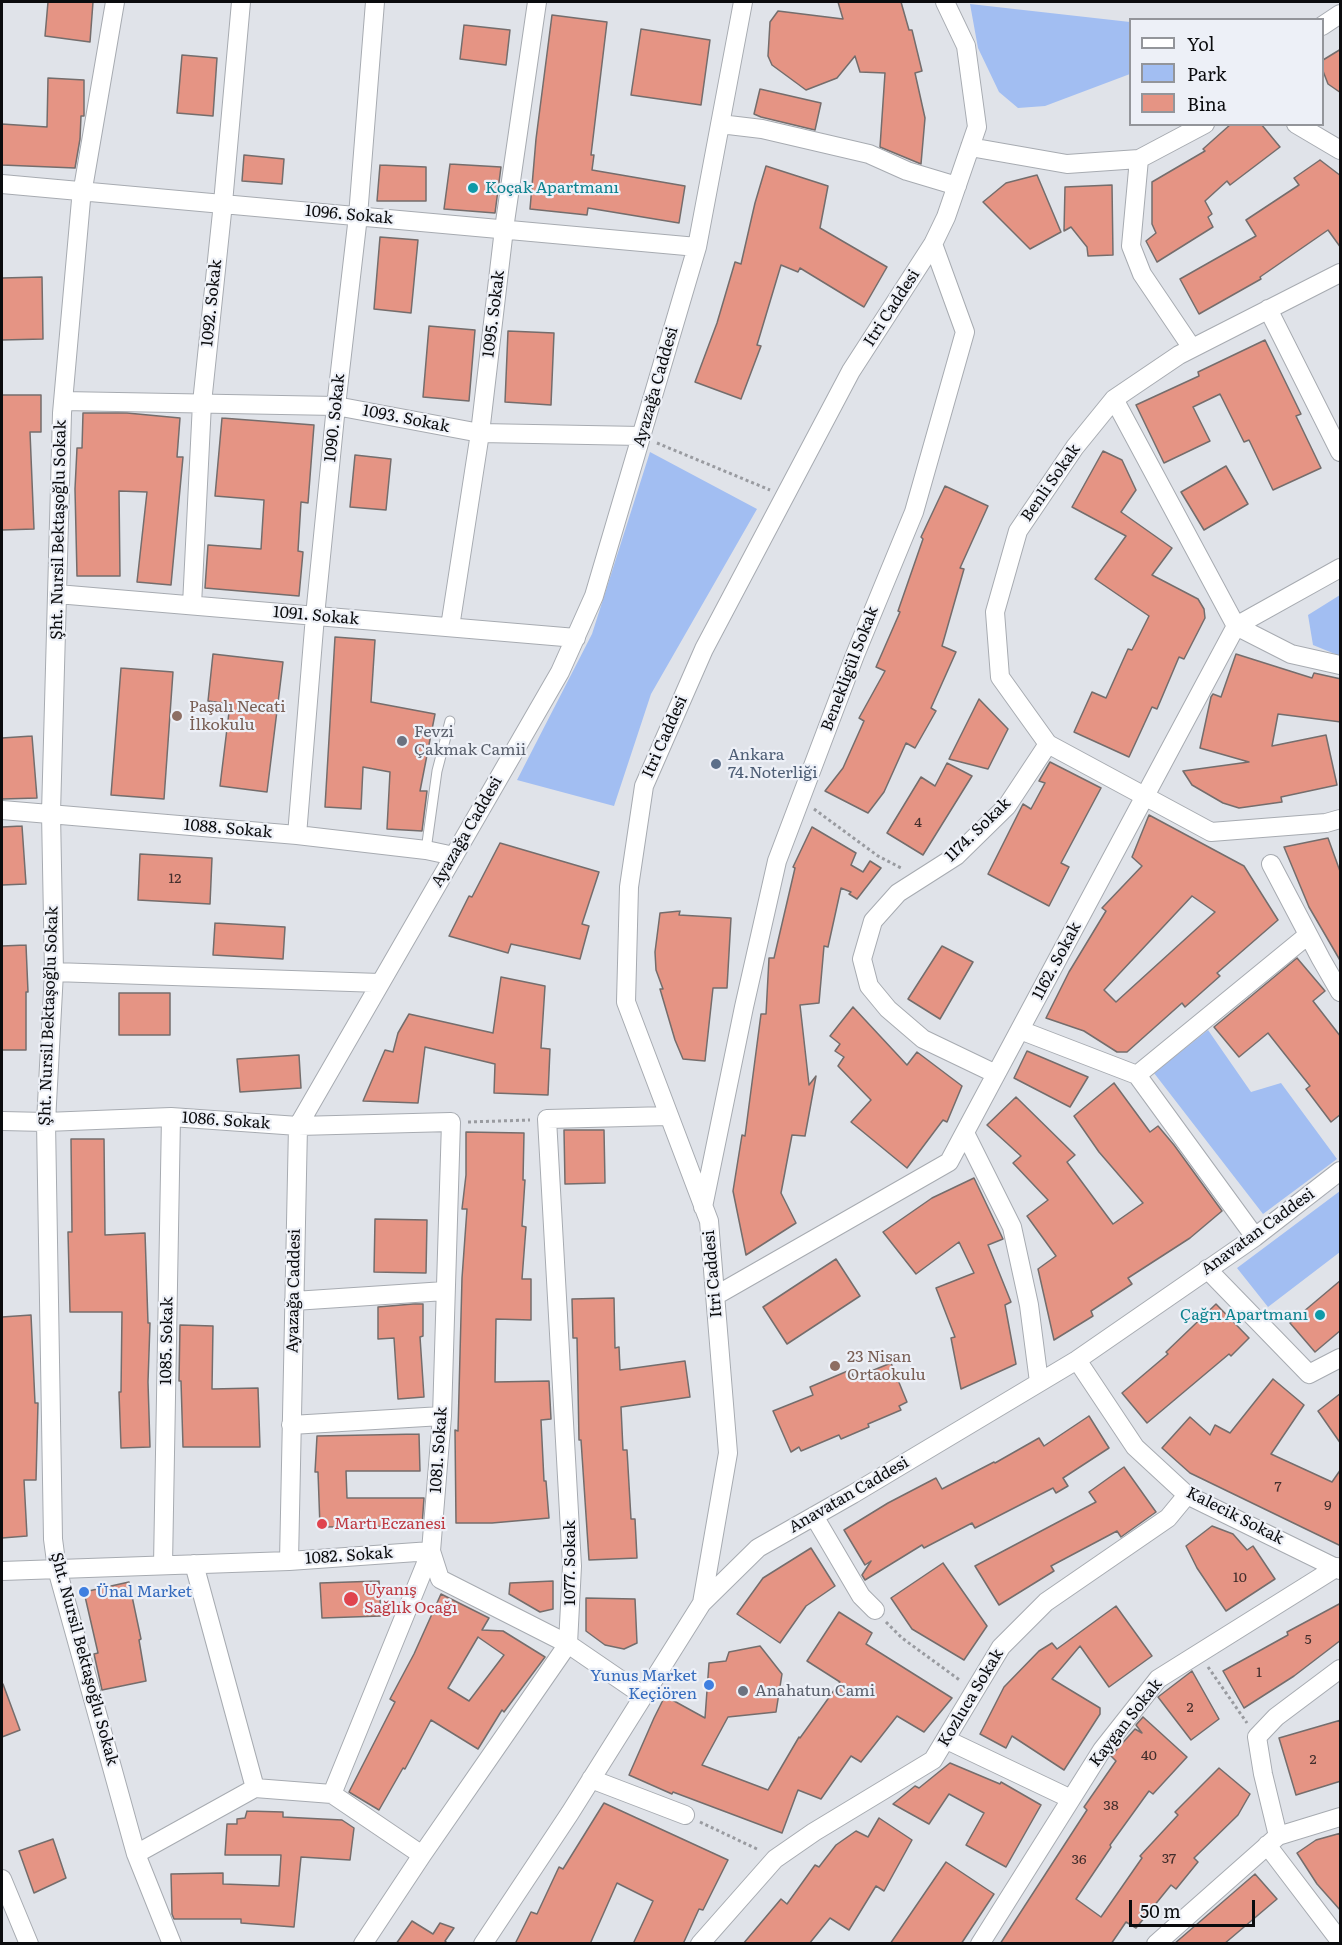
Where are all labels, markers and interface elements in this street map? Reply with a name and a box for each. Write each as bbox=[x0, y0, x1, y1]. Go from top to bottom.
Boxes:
legend bbox=[1129, 18, 1324, 126]
text: Yol bbox=[1187, 30, 1215, 57]
text: Park bbox=[1187, 60, 1226, 87]
text: Bina bbox=[1187, 90, 1227, 117]
place label: Koçak Apartmanı bbox=[485, 178, 619, 198]
marker: Koçak Apartmanı bbox=[466, 181, 480, 195]
street label: 1096. Sokak bbox=[304, 202, 394, 228]
street label: 1092. Sokak bbox=[198, 259, 226, 347]
street label: Itri Caddesi bbox=[860, 266, 924, 350]
street label: 1095. Sokak bbox=[479, 269, 509, 359]
street label: Ayazağa Caddesi bbox=[630, 325, 682, 449]
street label: 1090. Sokak bbox=[321, 373, 349, 463]
street label: 1093. Sokak bbox=[361, 401, 451, 437]
street label: Şht. Nursil Bektaşoğlu Sokak bbox=[47, 420, 71, 640]
street label: Benli Sokak bbox=[1017, 441, 1085, 525]
street label: 1091. Sokak bbox=[272, 603, 360, 629]
street label: Benekligül Sokak bbox=[817, 604, 883, 734]
street label: Itri Caddesi bbox=[638, 693, 692, 781]
place label: Paşalı Necati İlkokulu bbox=[189, 697, 286, 735]
marker: Paşalı Necati İlkokulu bbox=[170, 709, 184, 723]
place label: Fevzi Çakmak Camii bbox=[414, 722, 526, 760]
marker: Fevzi Çakmak Camii bbox=[395, 734, 409, 748]
place label: Ankara 74.Noterliği bbox=[728, 745, 818, 783]
marker: Ankara 74.Noterliği bbox=[709, 757, 723, 771]
street label: Ayazağa Caddesi bbox=[428, 773, 506, 891]
street label: 1174. Sokak bbox=[941, 794, 1015, 866]
house number: 4 bbox=[914, 815, 922, 831]
street label: 1088. Sokak bbox=[183, 816, 273, 842]
house number: 12 bbox=[169, 871, 181, 887]
street label: Şht. Nursil Bektaşoğlu Sokak bbox=[36, 906, 62, 1126]
street label: 1162. Sokak bbox=[1029, 919, 1085, 1003]
street label: 1086. Sokak bbox=[181, 1108, 271, 1134]
street label: Anavatan Caddesi bbox=[1198, 1184, 1318, 1280]
street label: Ayazağa Caddesi bbox=[283, 1229, 305, 1353]
street label: Itri Caddesi bbox=[700, 1229, 726, 1319]
street label: 1085. Sokak bbox=[157, 1297, 177, 1385]
place label: Çağrı Apartmanı bbox=[1180, 1305, 1308, 1325]
marker: Çağrı Apartmanı bbox=[1313, 1308, 1327, 1322]
place label: 23 Nisan Ortaokulu bbox=[847, 1347, 926, 1385]
marker: 23 Nisan Ortaokulu bbox=[828, 1359, 842, 1373]
street label: 1081. Sokak bbox=[426, 1406, 452, 1494]
street label: Anavatan Caddesi bbox=[786, 1453, 912, 1537]
house number: 7 bbox=[1274, 1479, 1282, 1495]
street label: Kalecik Sokak bbox=[1183, 1483, 1287, 1549]
house number: 9 bbox=[1324, 1498, 1332, 1514]
place label: Martı Eczanesi bbox=[334, 1514, 446, 1534]
marker: Martı Eczanesi bbox=[315, 1517, 329, 1531]
street label: 1077. Sokak bbox=[560, 1520, 580, 1606]
street label: 1082. Sokak bbox=[305, 1543, 393, 1569]
street label: Şht. Nursil Bektaşoğlu Sokak bbox=[46, 1550, 122, 1768]
house number: 10 bbox=[1233, 1570, 1247, 1586]
place label: Uyanış Sağlık Ocağı bbox=[364, 1580, 457, 1618]
place label: Ünal Market bbox=[96, 1582, 192, 1602]
marker: Ünal Market bbox=[77, 1585, 91, 1599]
marker: Uyanış Sağlık Ocağı bbox=[342, 1590, 360, 1608]
house number: 5 bbox=[1304, 1632, 1312, 1648]
street label: Kozluca Sokak bbox=[934, 1646, 1008, 1750]
house number: 1 bbox=[1256, 1665, 1262, 1681]
place label: Yunus Market Keçiören bbox=[590, 1666, 697, 1704]
street label: Kaygan Sokak bbox=[1086, 1675, 1166, 1771]
marker: Yunus Market Keçiören bbox=[702, 1678, 716, 1692]
place label: Anahatun Cami bbox=[755, 1681, 875, 1701]
marker: Anahatun Cami bbox=[736, 1684, 750, 1698]
house number: 2 bbox=[1186, 1700, 1194, 1716]
house number: 40 bbox=[1141, 1748, 1157, 1764]
house number: 2 bbox=[1309, 1752, 1317, 1768]
house number: 38 bbox=[1103, 1798, 1119, 1814]
house number: 37 bbox=[1162, 1851, 1176, 1867]
house number: 36 bbox=[1071, 1852, 1087, 1868]
scale bar bbox=[1132, 1888, 1258, 1926]
text: 50 m bbox=[1140, 1897, 1181, 1924]

